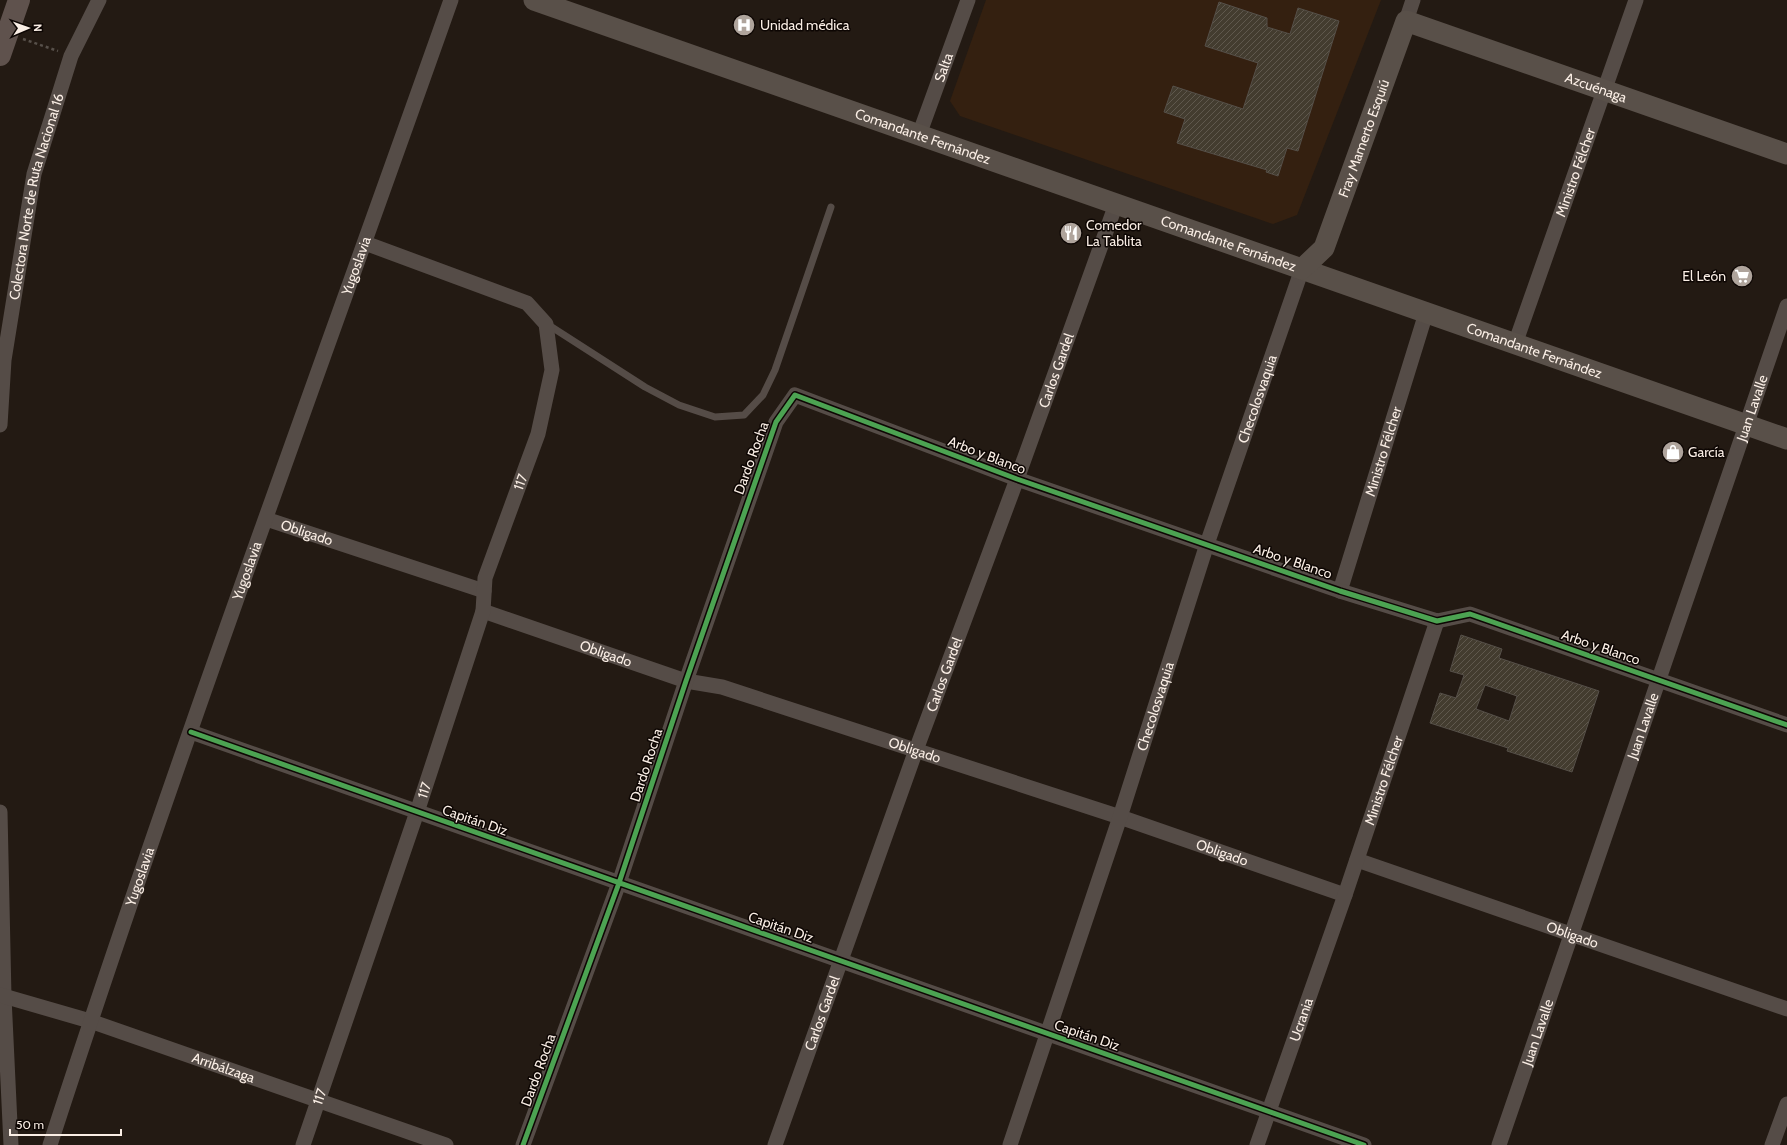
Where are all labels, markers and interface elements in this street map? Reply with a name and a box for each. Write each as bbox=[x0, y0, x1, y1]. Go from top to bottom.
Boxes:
north arrow bbox=[8, 8, 48, 48]
hospital icon: Unidad médica bbox=[731, 12, 757, 38]
place label: Unidad médica bbox=[760, 16, 850, 34]
text: N bbox=[31, 24, 45, 32]
street label: Salta bbox=[930, 50, 957, 84]
street label: Azcuénaga bbox=[1563, 68, 1630, 106]
street label: Fray Mamerto Esquiú bbox=[1334, 77, 1393, 200]
street label: Colectora Norte de Ruta Nacional 16 bbox=[5, 91, 68, 301]
street label: Comandante Fernández bbox=[853, 104, 993, 168]
street label: Ministro Félcher bbox=[1551, 125, 1600, 219]
street label: Comandante Fernández bbox=[1158, 211, 1299, 276]
place label: Comedor La Tablita bbox=[1086, 216, 1142, 250]
restaurant icon: Comedor La Tablita bbox=[1058, 220, 1084, 246]
street label: Yugoslavia bbox=[337, 234, 375, 299]
supermarket icon: El León bbox=[1729, 263, 1755, 289]
place label: El León bbox=[1682, 267, 1726, 285]
street label: Comandante Fernández bbox=[1464, 318, 1605, 383]
street label: Carlos Gardel bbox=[1034, 330, 1078, 410]
street label: Checolosvaquia bbox=[1234, 352, 1281, 446]
street label: Juan Lavalle bbox=[1732, 373, 1772, 445]
street label: Ministro Félcher bbox=[1361, 404, 1406, 499]
street label: Dardo Rocha bbox=[730, 419, 773, 497]
street label: Arbo y Blanco bbox=[946, 432, 1029, 478]
shop icon: García bbox=[1660, 439, 1686, 465]
place label: García bbox=[1688, 443, 1725, 461]
street label: 117 bbox=[509, 471, 532, 493]
street label: Obligado bbox=[278, 515, 336, 550]
street label: Yugoslavia bbox=[228, 539, 266, 604]
street label: Arbo y Blanco bbox=[1251, 539, 1335, 583]
street label: Arbo y Blanco bbox=[1559, 625, 1643, 669]
street label: Carlos Gardel bbox=[922, 634, 966, 714]
street label: Obligado bbox=[577, 636, 635, 671]
street label: Checolosvaquia bbox=[1133, 659, 1178, 753]
street label: Juan Lavalle bbox=[1623, 690, 1663, 763]
street label: Dardo Rocha bbox=[626, 726, 666, 804]
street label: Obligado bbox=[886, 733, 943, 767]
street label: Ministro Félcher bbox=[1360, 733, 1407, 827]
street label: 117 bbox=[413, 780, 435, 801]
street label: Capitán Diz bbox=[440, 800, 511, 840]
street label: Obligado bbox=[1194, 835, 1251, 870]
street label: Yugoslavia bbox=[121, 844, 158, 909]
street label: Capitán Diz bbox=[746, 907, 817, 947]
street label: Obligado bbox=[1544, 917, 1601, 952]
street label: Carlos Gardel bbox=[800, 973, 844, 1053]
street label: Ucrania bbox=[1285, 995, 1317, 1044]
street label: Juan Lavalle bbox=[1518, 997, 1557, 1069]
street label: Capitán Diz bbox=[1052, 1015, 1123, 1055]
street label: Dardo Rocha bbox=[517, 1031, 560, 1109]
street label: Arribálzaga bbox=[190, 1048, 258, 1087]
street label: 117 bbox=[308, 1086, 331, 1107]
scale bar bbox=[10, 1111, 121, 1137]
text: 50 m bbox=[16, 1117, 44, 1132]

